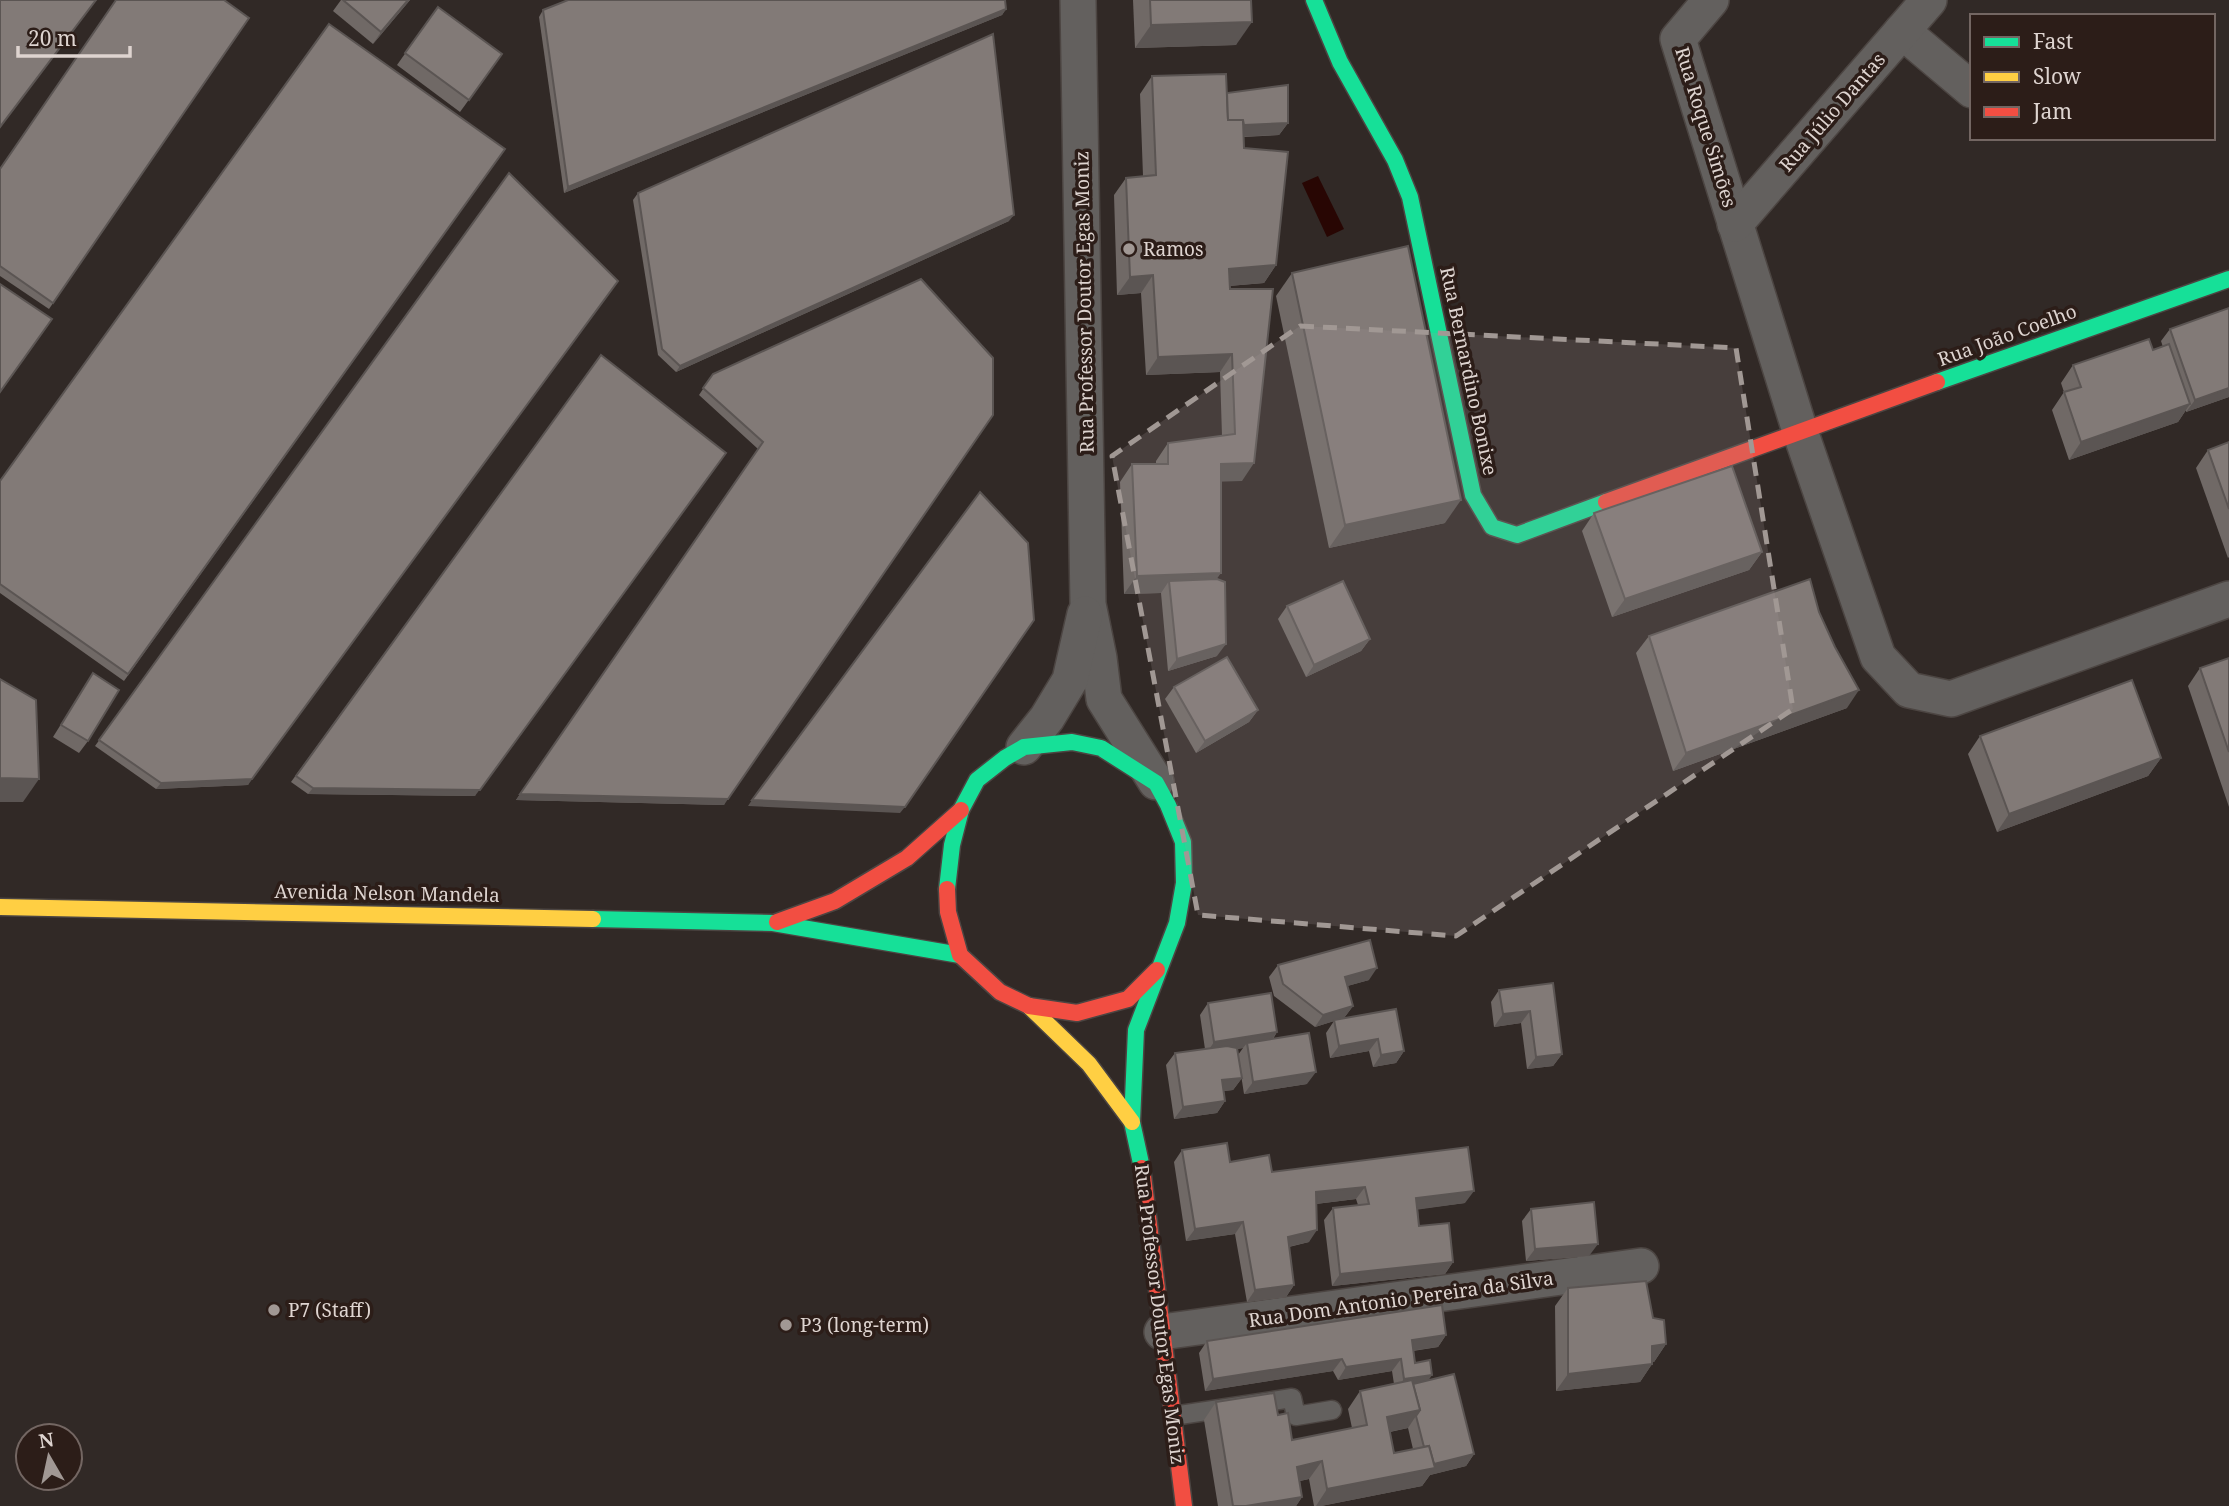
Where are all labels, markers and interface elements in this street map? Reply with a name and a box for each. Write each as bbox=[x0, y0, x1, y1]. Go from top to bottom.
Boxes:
scale bar bbox=[18, 14, 130, 58]
legend bbox=[1970, 14, 2215, 140]
text: 20 m bbox=[28, 24, 77, 52]
text: Fast bbox=[2033, 27, 2073, 55]
street label: Rua Roque Simões bbox=[1669, 44, 1743, 210]
street label: Rua Júlio Dantas bbox=[1773, 47, 1891, 177]
text: Slow bbox=[2033, 62, 2082, 90]
text: Jam bbox=[2032, 97, 2072, 125]
street label: Rua Professor Doutor Egas Moniz bbox=[1068, 151, 1100, 453]
place label: Ramos bbox=[1143, 236, 1204, 262]
marker: Ramos bbox=[1121, 241, 1137, 257]
street label: Rua Bernardino Bonixe bbox=[1434, 264, 1504, 478]
street label: Rua João Coelho bbox=[1934, 298, 2080, 372]
street label: Avenida Nelson Mandela bbox=[274, 878, 500, 908]
street label: Rua Professor Doutor Egas Moniz bbox=[1129, 1162, 1191, 1466]
street label: Rua Dom Antonio Pereira da Silva bbox=[1247, 1265, 1555, 1333]
place label: P7 (Staff) bbox=[288, 1297, 371, 1323]
marker: P7 (Staff) bbox=[266, 1302, 282, 1318]
place label: P3 (long-term) bbox=[800, 1312, 929, 1338]
marker: P3 (long-term) bbox=[778, 1317, 794, 1333]
north arrow bbox=[14, 1422, 84, 1492]
text: N bbox=[37, 1426, 56, 1454]

